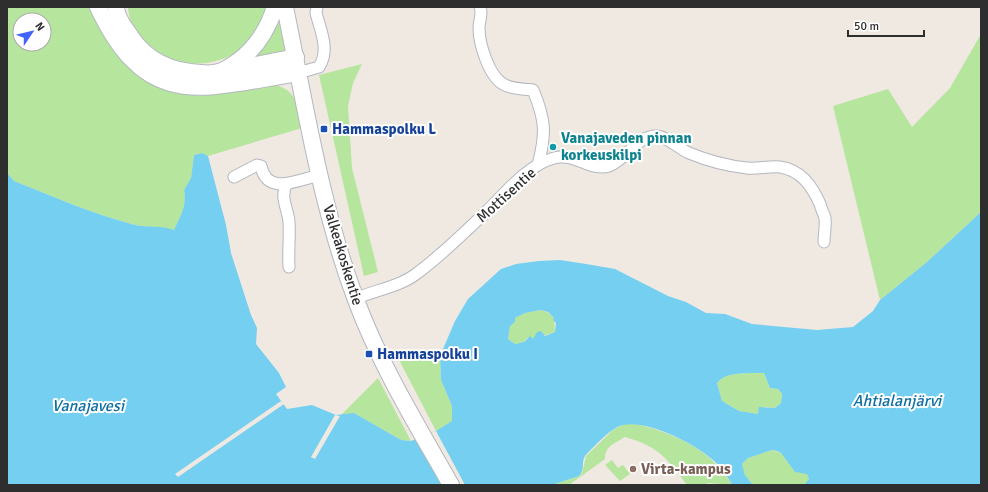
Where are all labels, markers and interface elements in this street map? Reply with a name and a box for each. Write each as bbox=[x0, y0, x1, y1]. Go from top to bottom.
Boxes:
north arrow bbox=[12, 12, 52, 52]
scale bar bbox=[848, 12, 924, 38]
text: 50 m bbox=[854, 19, 879, 34]
text: N bbox=[32, 20, 47, 33]
place label: Hammaspolku L bbox=[332, 120, 436, 138]
marker: Hammaspolku L bbox=[319, 124, 329, 134]
place label: Vanajaveden pinnan korkeuskilpi bbox=[561, 129, 692, 164]
marker: Vanajaveden pinnan korkeuskilpi bbox=[548, 142, 558, 152]
street label: Mottisentie bbox=[473, 164, 539, 226]
street label: Valkeakoskentie bbox=[319, 203, 367, 307]
place label: Hammaspolku I bbox=[377, 345, 478, 363]
marker: Hammaspolku I bbox=[364, 349, 374, 359]
water label: Ahtialanjärvi bbox=[853, 391, 943, 411]
water label: Vanajavesi bbox=[52, 396, 126, 416]
place label: Virta-kampus bbox=[641, 460, 731, 478]
marker: Virta-kampus bbox=[628, 464, 638, 474]

